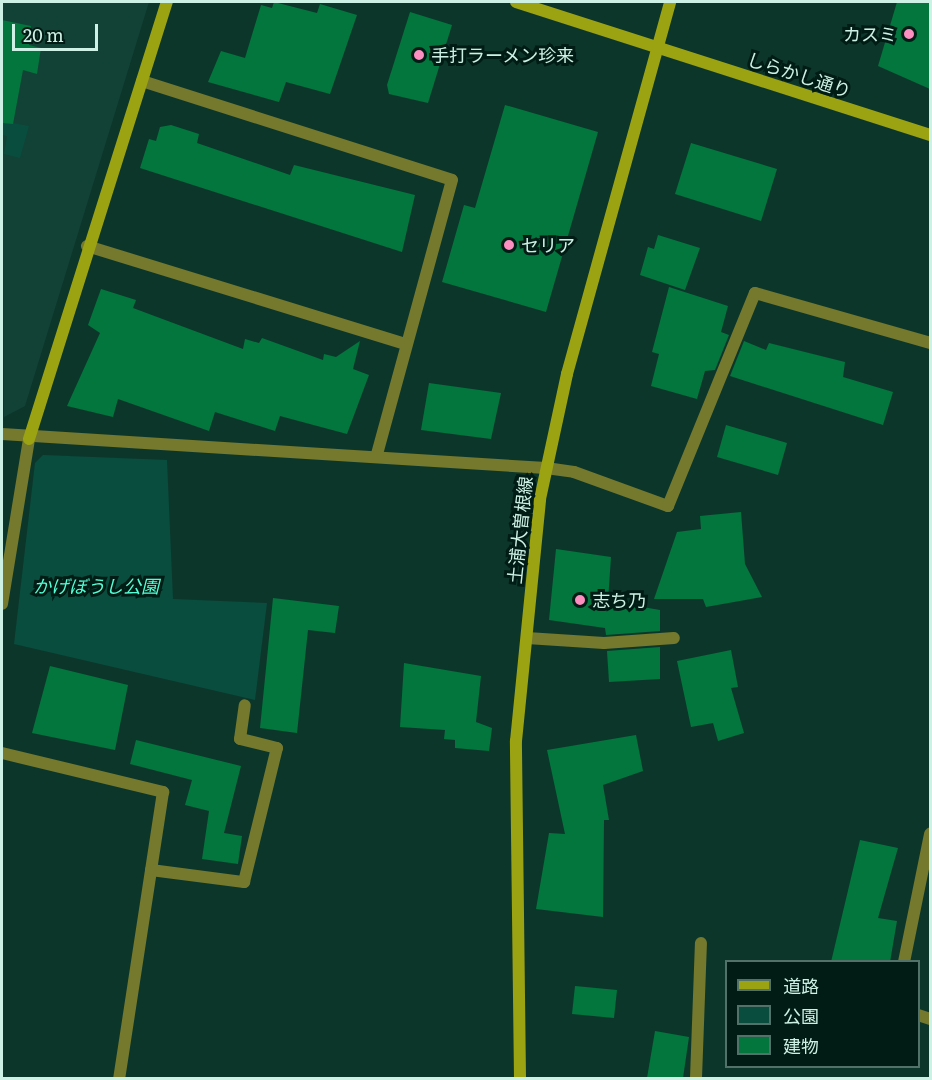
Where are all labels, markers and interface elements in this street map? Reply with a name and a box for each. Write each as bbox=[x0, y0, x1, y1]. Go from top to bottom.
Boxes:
scale bar bbox=[15, 12, 100, 50]
text: 20 m bbox=[23, 21, 64, 48]
place label: カスミ bbox=[843, 23, 897, 45]
marker: カスミ bbox=[902, 27, 916, 41]
place label: 手打ラーメン珍来 bbox=[431, 44, 575, 66]
marker: 手打ラーメン珍来 bbox=[412, 48, 426, 62]
street label: しらかし通り bbox=[744, 48, 854, 102]
place label: セリア bbox=[521, 234, 575, 256]
marker: セリア bbox=[502, 238, 516, 252]
street label: 土浦大曽根線 bbox=[504, 475, 536, 585]
park label: かげぼうし公園 bbox=[33, 575, 159, 597]
place label: 志ち乃 bbox=[592, 589, 646, 611]
marker: 志ち乃 bbox=[573, 593, 587, 607]
legend bbox=[725, 960, 920, 1068]
text: 道路 bbox=[783, 972, 819, 999]
text: 公園 bbox=[783, 1002, 819, 1029]
text: 建物 bbox=[783, 1032, 819, 1059]

